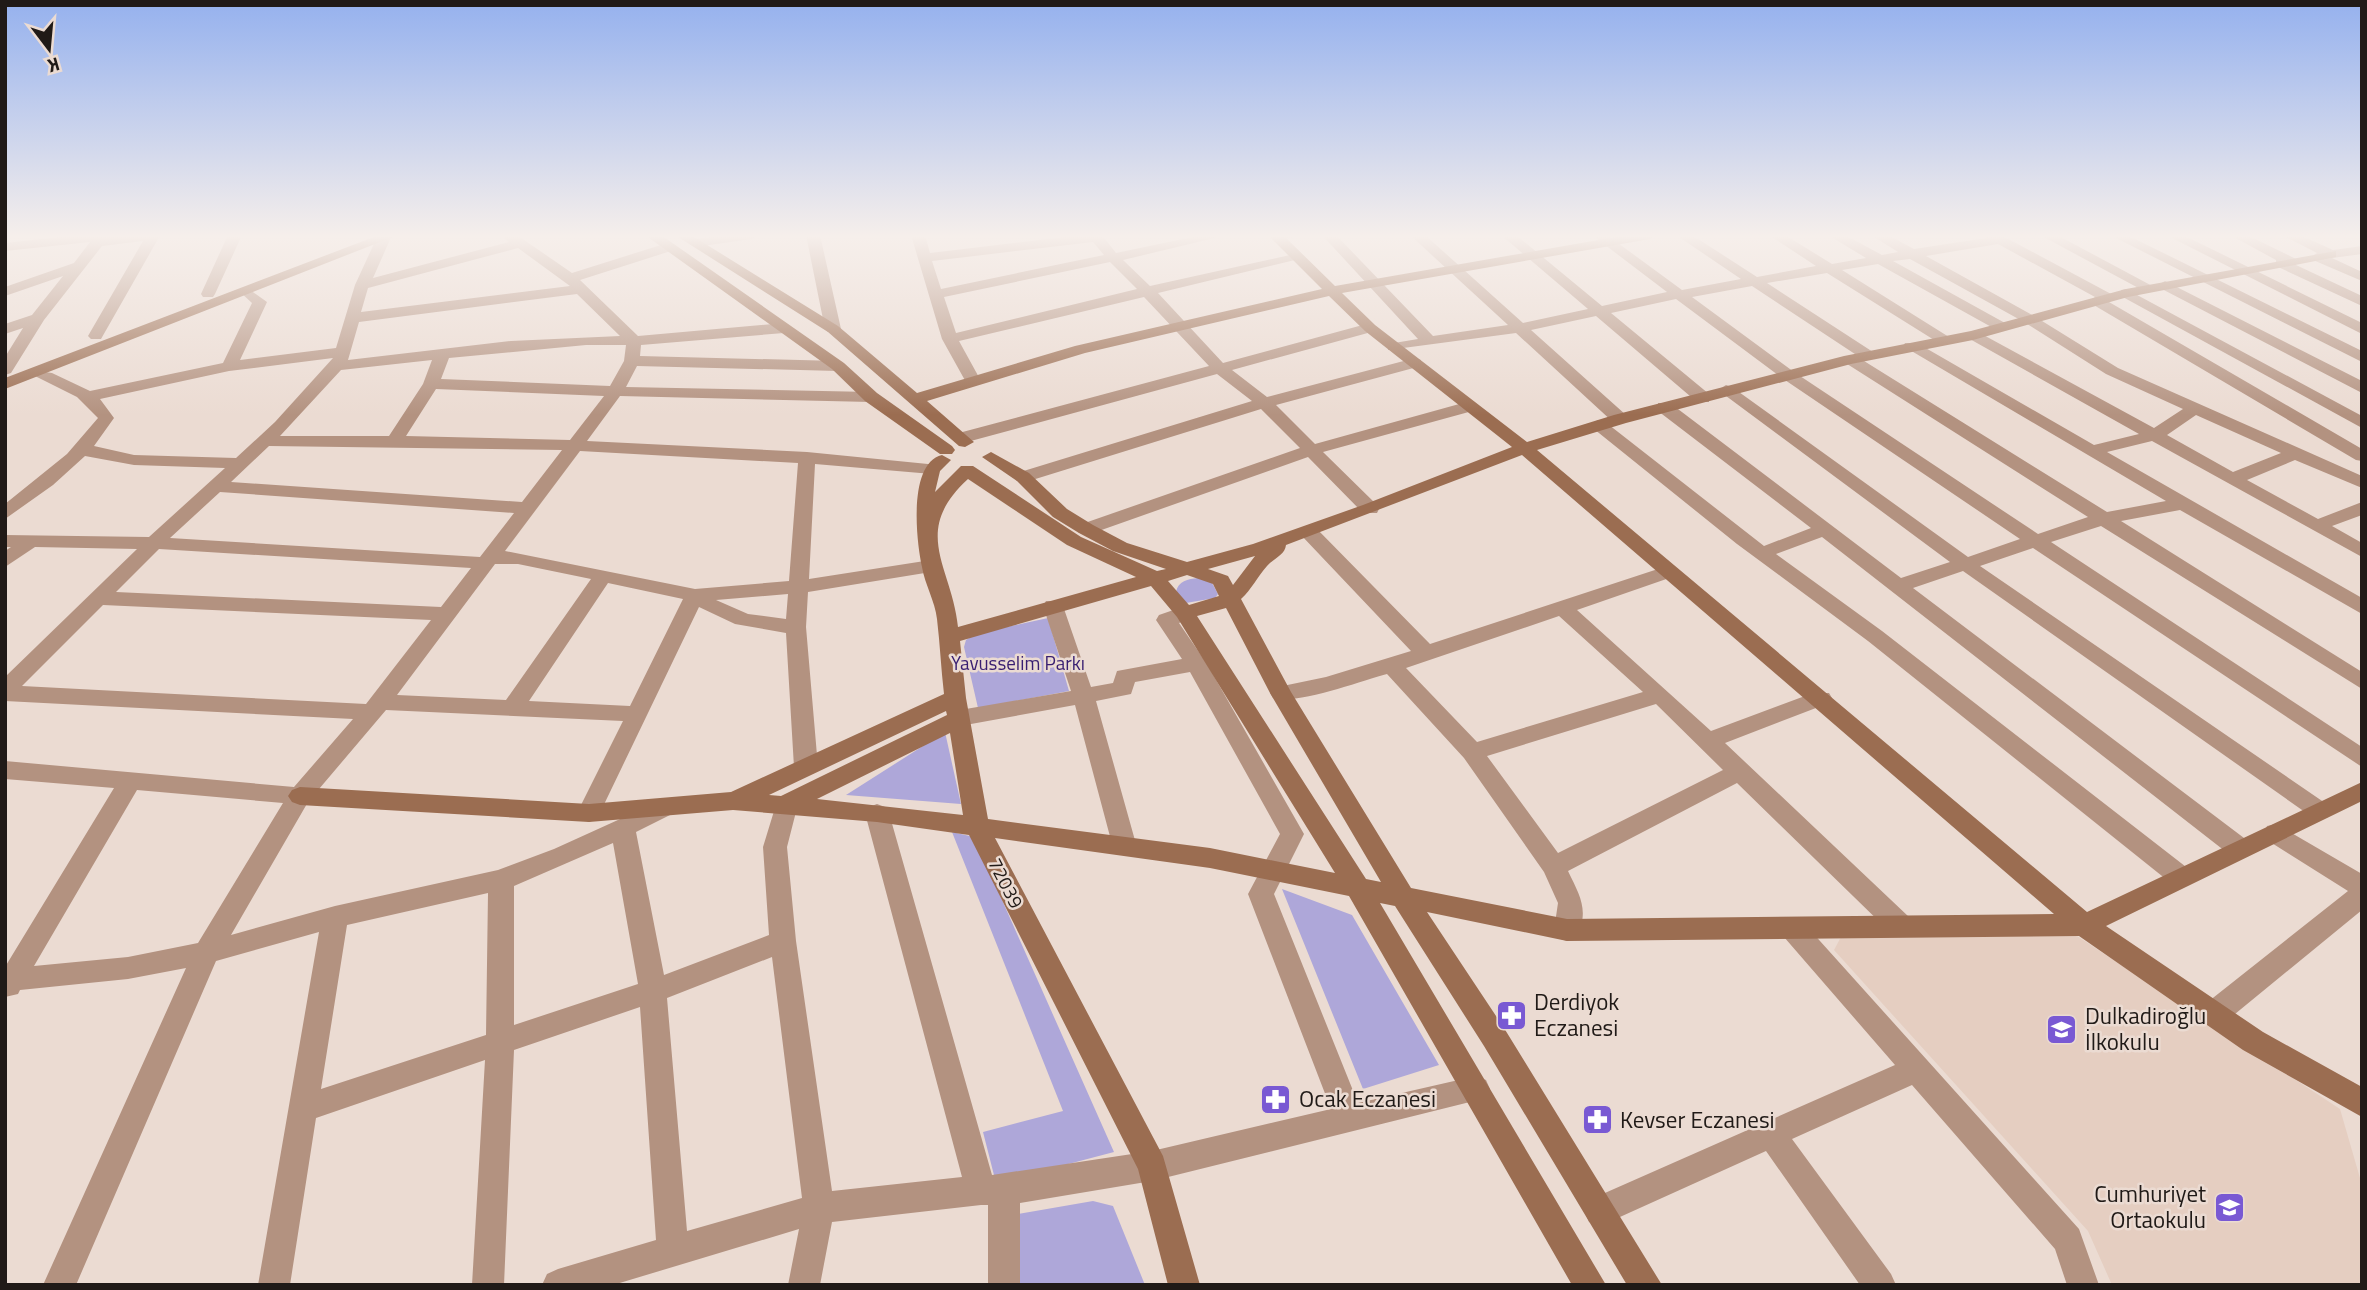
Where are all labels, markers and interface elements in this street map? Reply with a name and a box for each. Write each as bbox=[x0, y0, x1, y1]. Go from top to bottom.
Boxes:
north arrow bbox=[14, 14, 84, 84]
text: K bbox=[44, 50, 63, 81]
park label: Yavusselim Parkı bbox=[951, 648, 1085, 677]
street label: 72039 bbox=[981, 852, 1031, 913]
place label: Derdiyok Eczanesi bbox=[1534, 984, 1619, 1045]
pharmacy icon: Derdiyok Eczanesi bbox=[1494, 998, 1528, 1032]
place label: Dulkadiroğlu İlkokulu bbox=[2085, 998, 2206, 1059]
school or university icon: Dulkadiroğlu İlkokulu bbox=[2045, 1012, 2079, 1046]
place label: Ocak Eczanesi bbox=[1299, 1081, 1436, 1116]
pharmacy icon: Ocak Eczanesi bbox=[1259, 1082, 1293, 1116]
place label: Kevser Eczanesi bbox=[1620, 1102, 1775, 1137]
pharmacy icon: Kevser Eczanesi bbox=[1580, 1103, 1614, 1137]
place label: Cumhuriyet Ortaokulu bbox=[2094, 1176, 2206, 1237]
school or university icon: Cumhuriyet Ortaokulu bbox=[2212, 1190, 2246, 1224]

